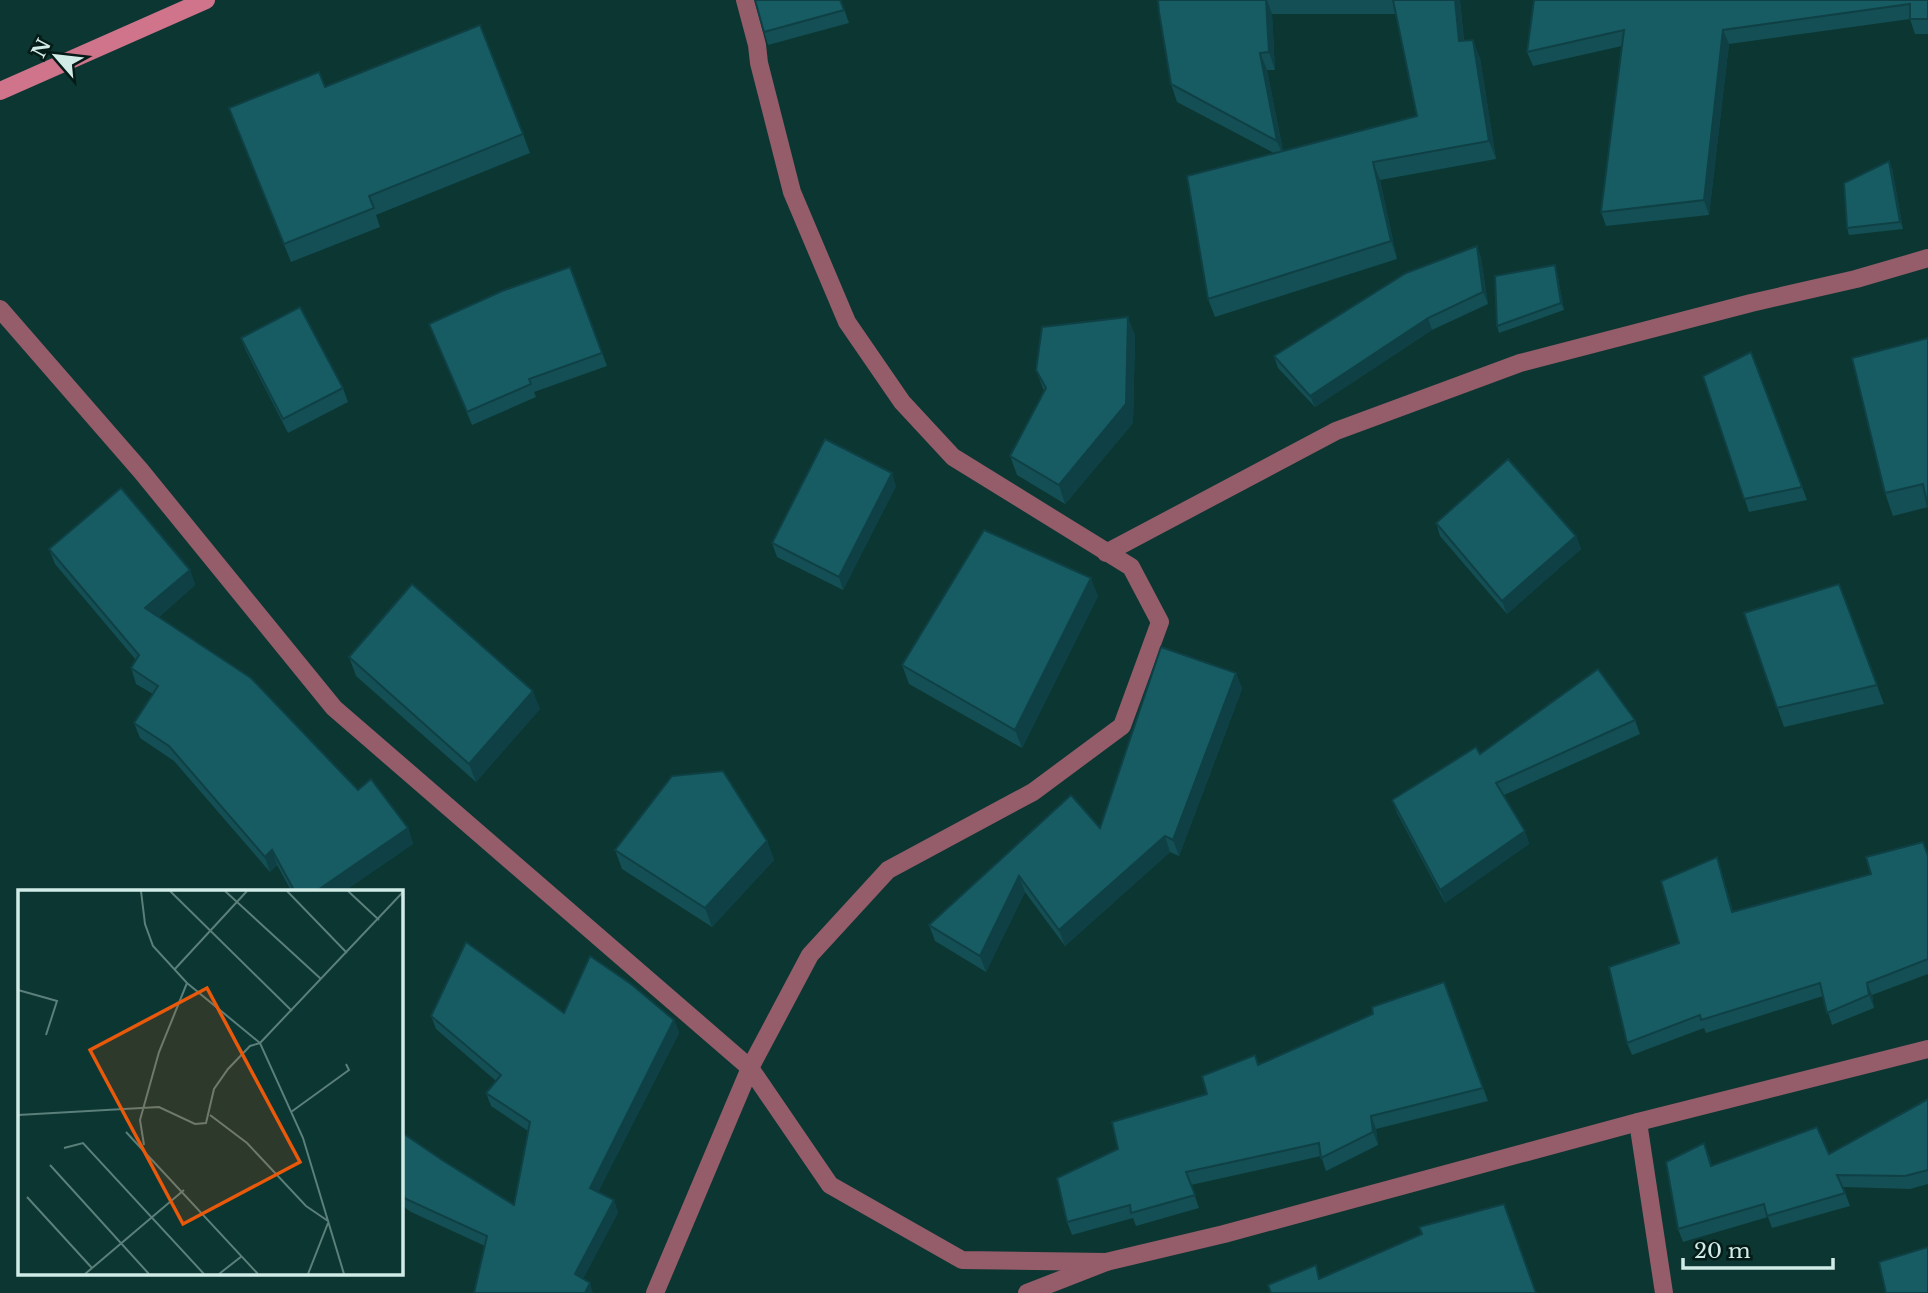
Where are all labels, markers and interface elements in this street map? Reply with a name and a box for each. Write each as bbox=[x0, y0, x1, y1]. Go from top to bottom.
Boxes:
north arrow bbox=[21, 21, 91, 91]
text: N bbox=[27, 35, 56, 62]
inset map bbox=[18, 890, 402, 1276]
scale bar bbox=[1683, 1226, 1834, 1270]
text: 20 m bbox=[1694, 1238, 1751, 1264]

